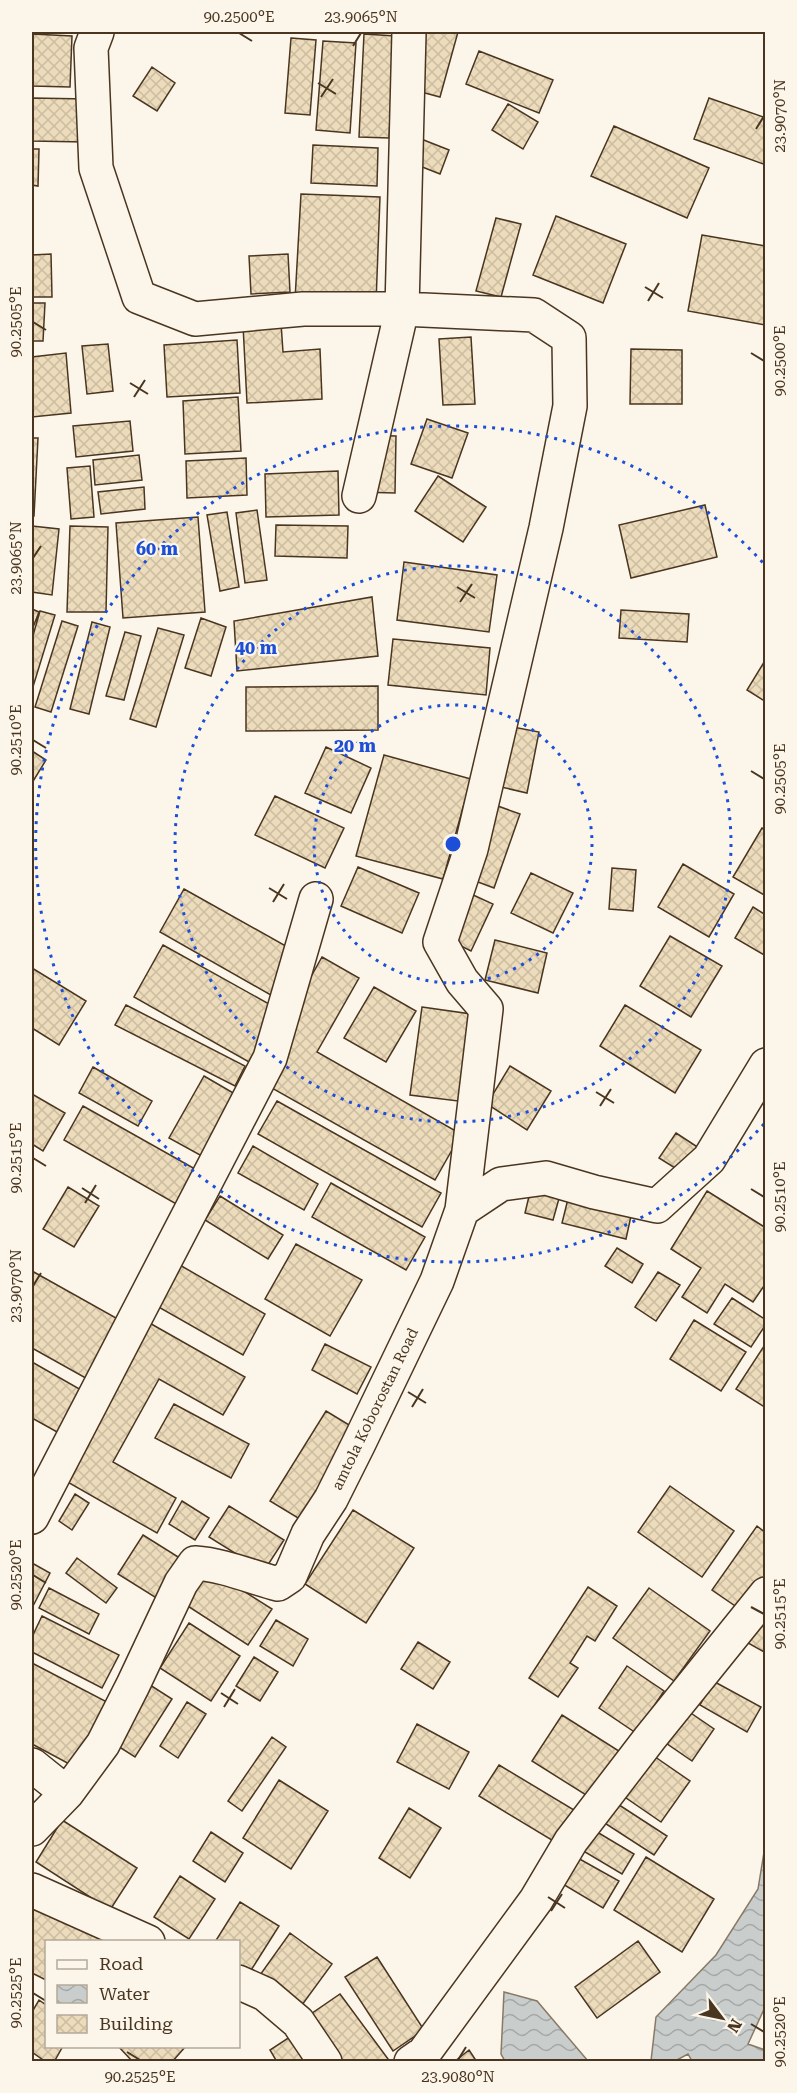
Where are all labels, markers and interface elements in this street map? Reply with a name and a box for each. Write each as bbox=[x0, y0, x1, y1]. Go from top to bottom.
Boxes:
text: 90.2500°E bbox=[203, 8, 275, 26]
text: 23.9065°N bbox=[324, 8, 398, 26]
text: 23.9070°N bbox=[771, 79, 789, 153]
text: 90.2505°E bbox=[7, 286, 25, 358]
text: 90.2500°E bbox=[771, 325, 789, 397]
text: 23.9065°N bbox=[7, 521, 25, 595]
text: 60 m bbox=[136, 538, 179, 559]
text: 40 m bbox=[235, 637, 278, 658]
text: 90.2510°E bbox=[7, 704, 25, 776]
text: 20 m bbox=[334, 735, 377, 756]
text: 90.2505°E bbox=[771, 743, 789, 815]
centre of rings bbox=[443, 834, 463, 854]
text: 90.2515°E bbox=[7, 1122, 25, 1194]
text: 90.2510°E bbox=[771, 1161, 789, 1233]
text: 23.9070°N bbox=[7, 1249, 25, 1323]
street label: amtola Koborostan Road bbox=[328, 1325, 422, 1493]
text: 90.2520°E bbox=[7, 1539, 25, 1611]
text: 90.2515°E bbox=[771, 1578, 789, 1650]
legend bbox=[45, 1940, 240, 2048]
text: Road bbox=[99, 1953, 144, 1974]
text: 90.2525°E bbox=[7, 1957, 25, 2029]
text: Water bbox=[99, 1983, 150, 2004]
north arrow bbox=[692, 1988, 752, 2048]
text: 90.2520°E bbox=[771, 1996, 789, 2068]
text: Building bbox=[99, 2013, 173, 2034]
text: N bbox=[723, 2015, 746, 2036]
text: 90.2525°E bbox=[104, 2068, 176, 2086]
text: 23.9080°N bbox=[421, 2068, 495, 2086]

